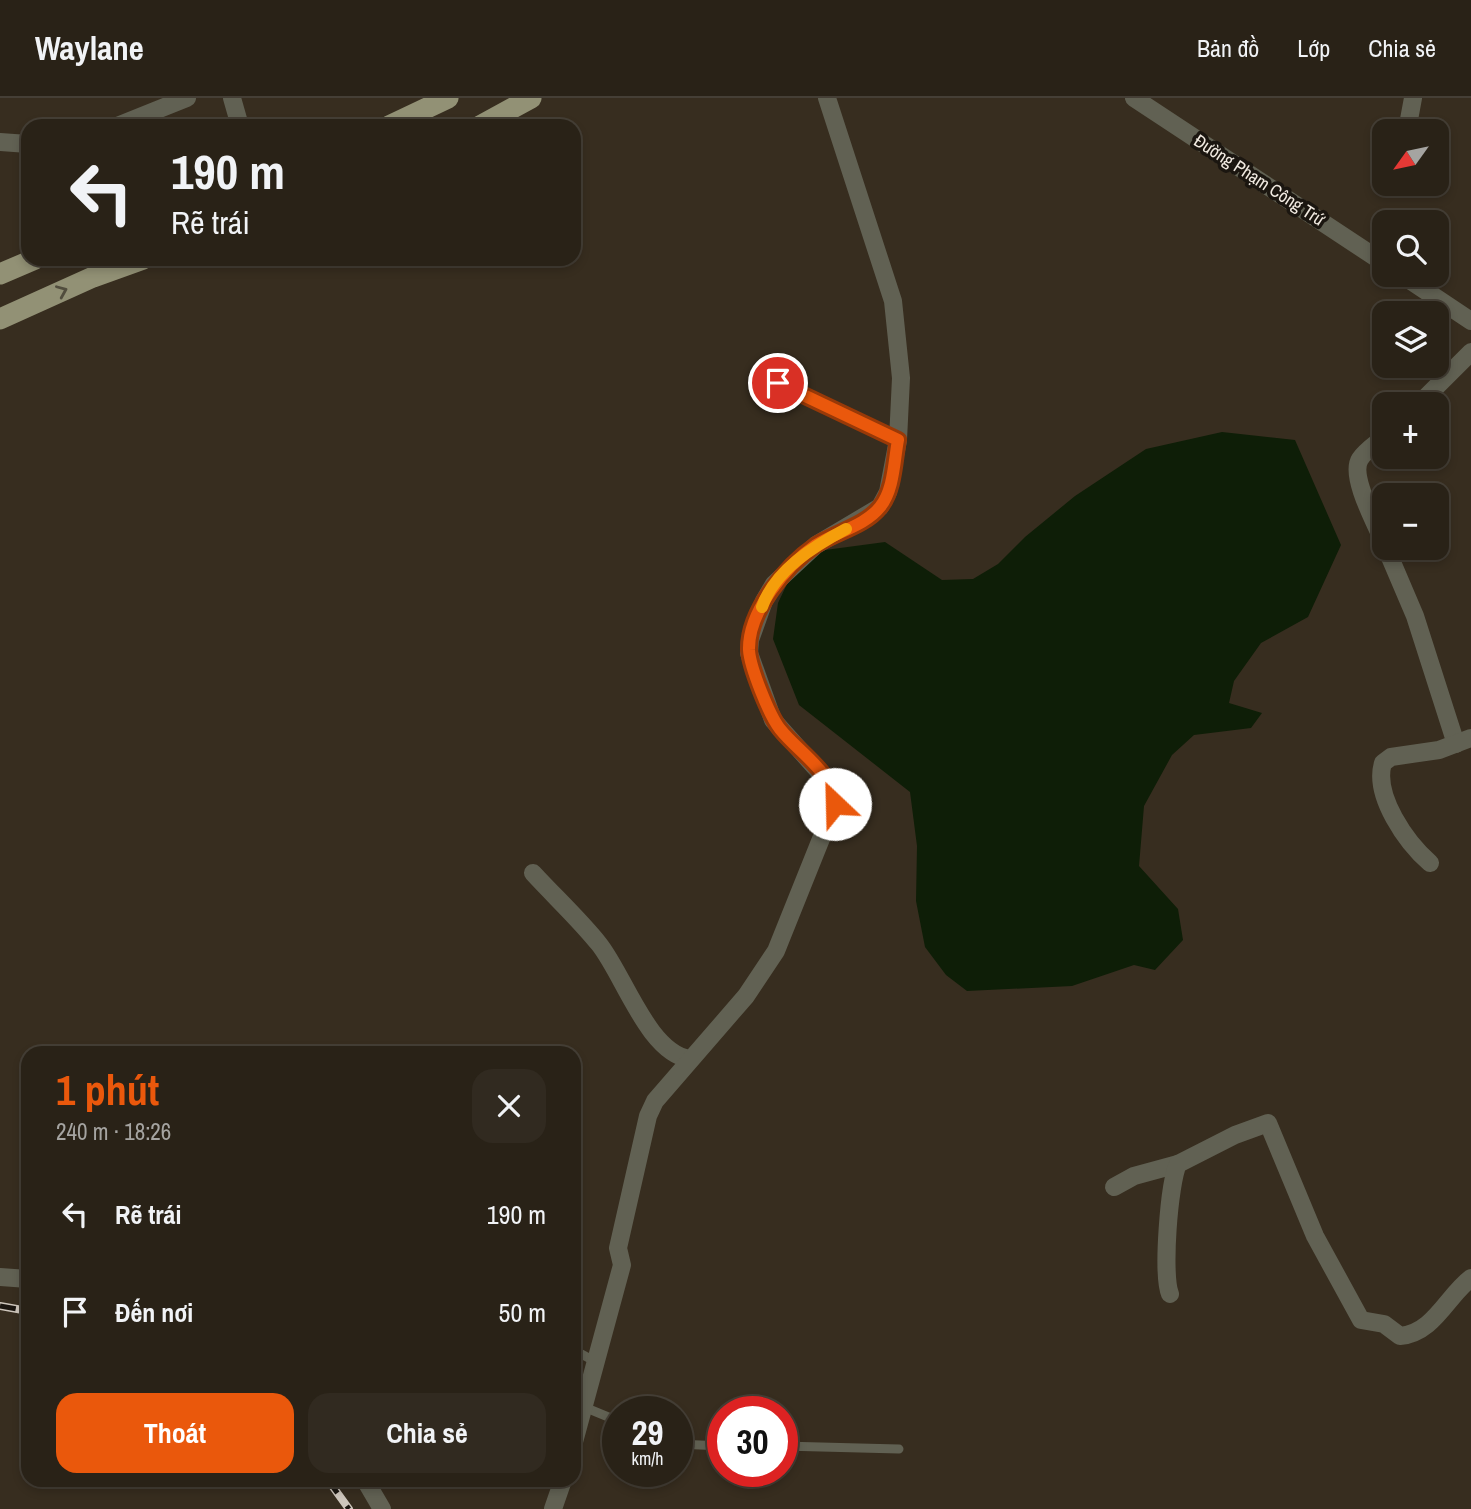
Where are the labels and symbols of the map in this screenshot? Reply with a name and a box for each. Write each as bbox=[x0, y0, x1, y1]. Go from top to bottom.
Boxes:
north arrow bbox=[1372, 119, 1449, 196]
street label: Đường Phạm Công Trứ bbox=[1189, 128, 1330, 232]
one-way arrow bbox=[55, 285, 67, 299]
pin bbox=[748, 353, 808, 413]
position arrow bbox=[798, 767, 872, 841]
speed limit sign: 30 bbox=[707, 1396, 798, 1487]

